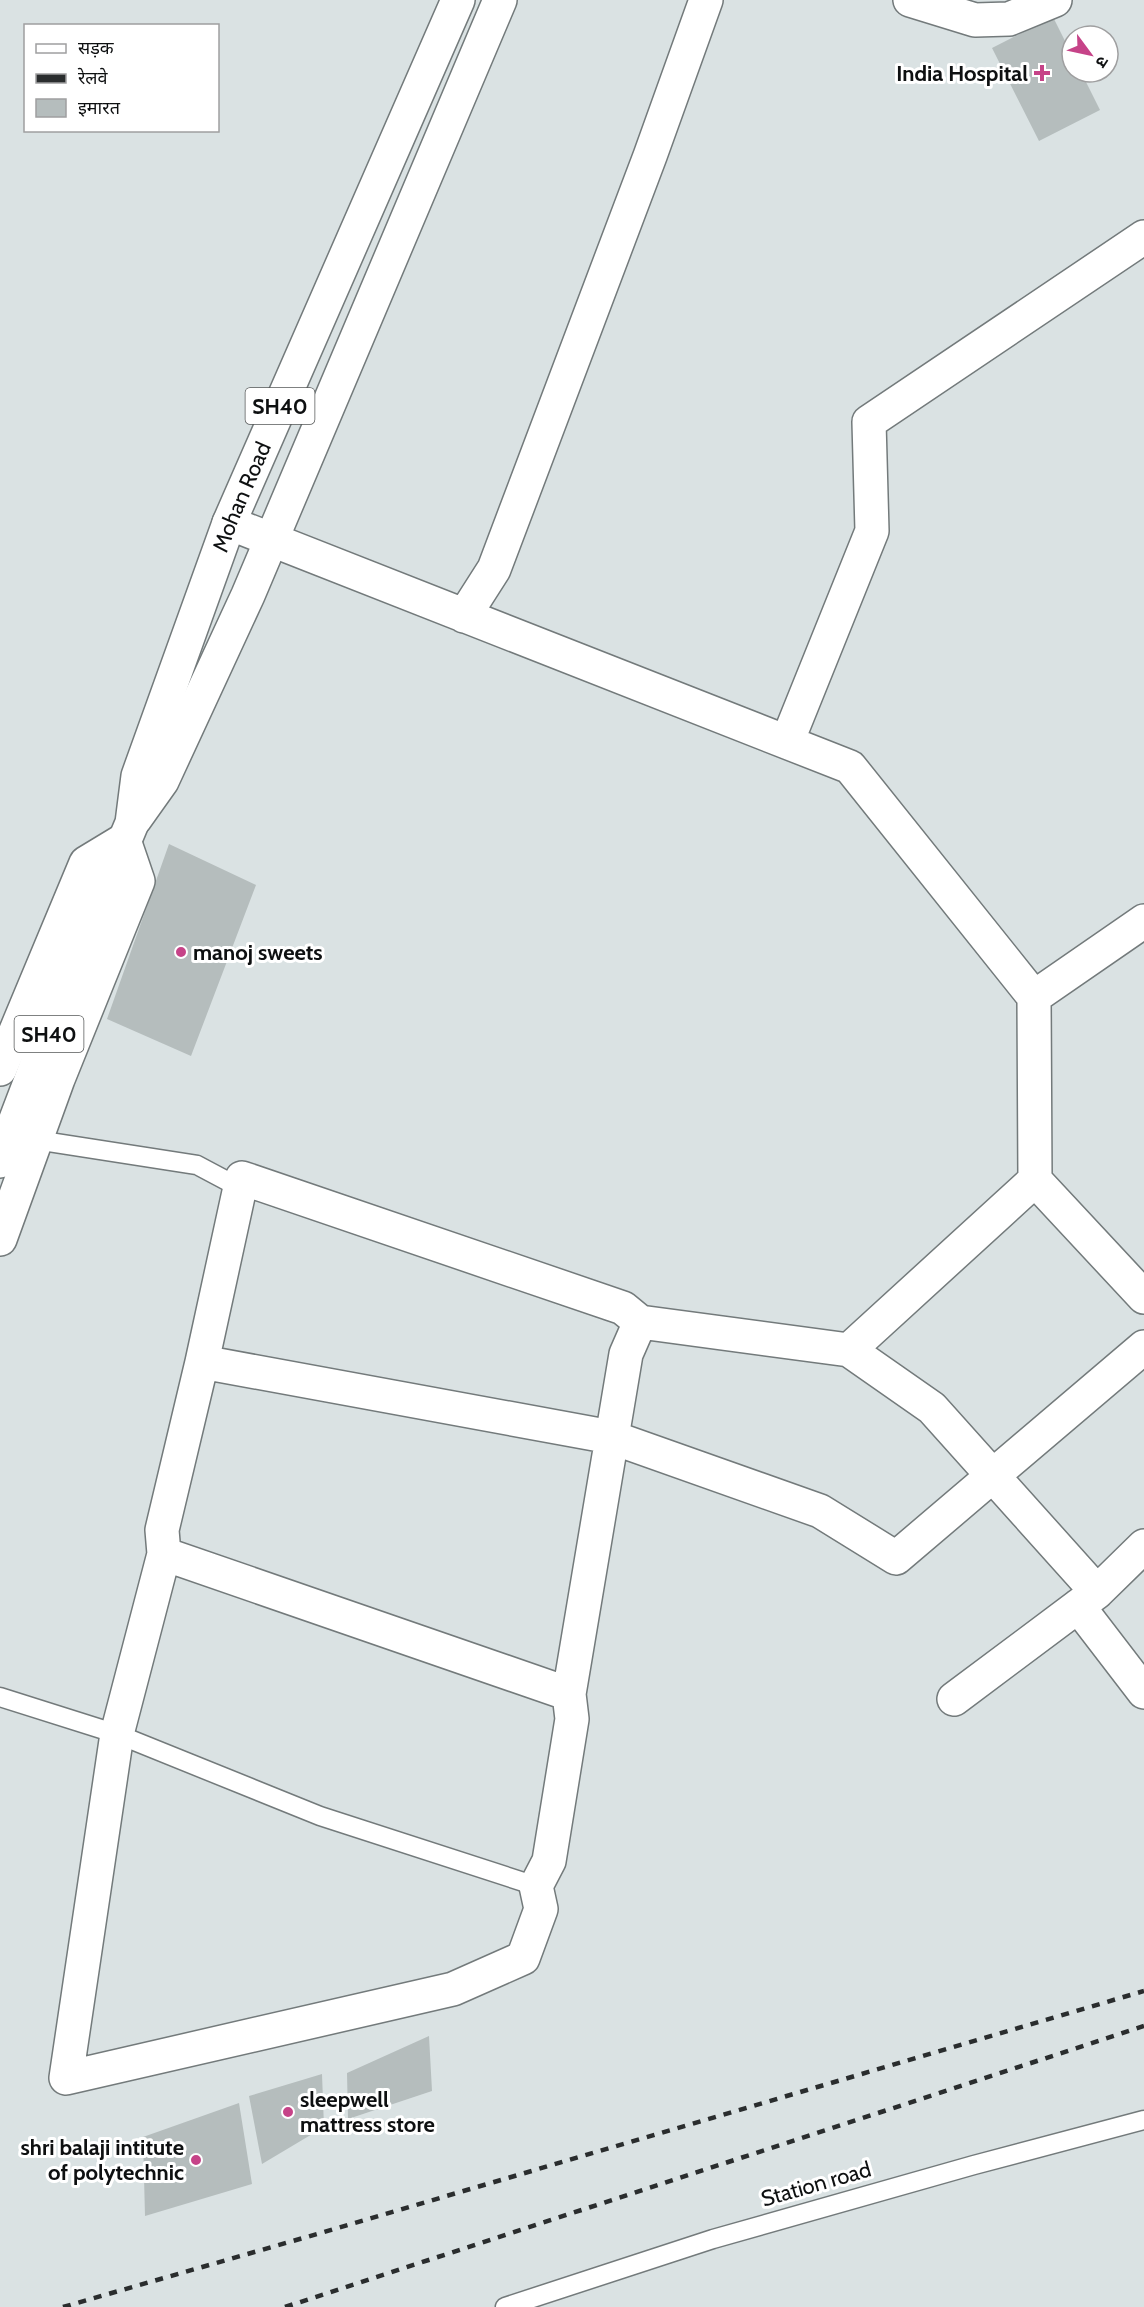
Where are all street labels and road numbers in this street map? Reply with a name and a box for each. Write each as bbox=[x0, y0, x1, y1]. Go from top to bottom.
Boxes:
road number: SH40 bbox=[246, 388, 314, 424]
street label: Mohan Road bbox=[206, 437, 276, 556]
road number: SH40 bbox=[14, 1016, 84, 1052]
street label: Station road bbox=[758, 2155, 874, 2213]

